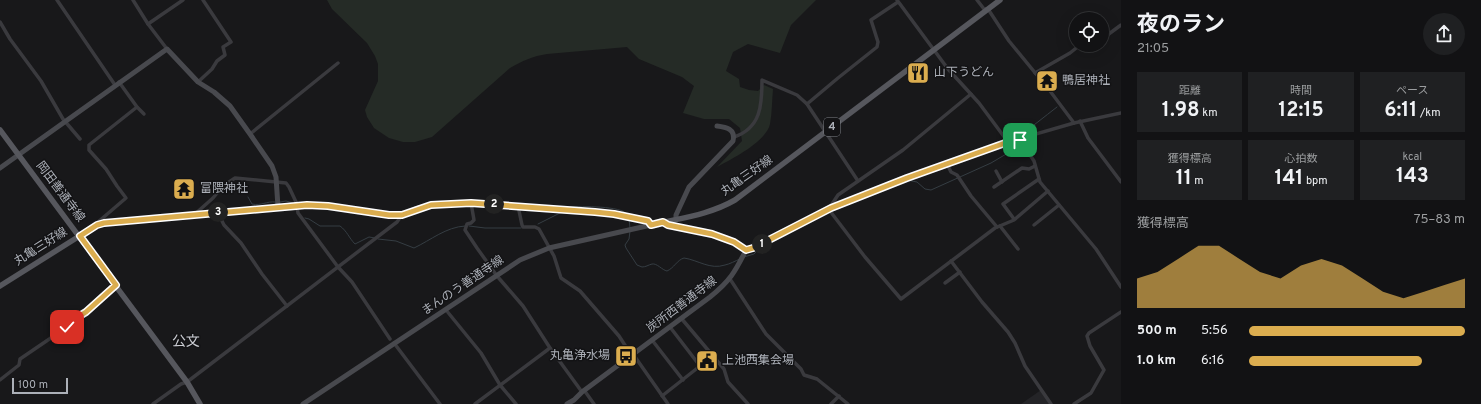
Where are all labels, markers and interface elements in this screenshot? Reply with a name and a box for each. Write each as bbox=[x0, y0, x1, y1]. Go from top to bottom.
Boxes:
map controls bbox=[1069, 12, 1109, 52]
button: locate bbox=[1069, 12, 1109, 52]
text: 夜のラン bbox=[1137, 12, 1225, 39]
button: share bbox=[1423, 13, 1465, 55]
text: 21:05 bbox=[1137, 41, 1169, 57]
restaurant icon: 山下うどん bbox=[905, 60, 931, 86]
place label: 山下うどん bbox=[934, 65, 994, 81]
temple icon: 鴨居神社 bbox=[1034, 68, 1060, 94]
place label: 鴨居神社 bbox=[1062, 73, 1110, 89]
text: 距離 bbox=[1179, 84, 1201, 98]
text: 時間 bbox=[1290, 84, 1312, 98]
text: ペース bbox=[1396, 84, 1429, 98]
text: 1.98 bbox=[1162, 98, 1200, 124]
text: 12:15 bbox=[1278, 98, 1324, 124]
text: 6:11 bbox=[1384, 98, 1417, 124]
text: km bbox=[1200, 106, 1217, 120]
text: /km bbox=[1417, 106, 1440, 120]
road number: 4 bbox=[824, 118, 840, 136]
pin bbox=[1003, 123, 1037, 157]
icon: arrive bbox=[1009, 129, 1031, 151]
text: kcal bbox=[1403, 150, 1422, 164]
street label: 丸亀三好線 bbox=[718, 152, 776, 200]
text: 獲得標高 bbox=[1168, 152, 1212, 166]
text: 心拍数 bbox=[1284, 152, 1317, 166]
street label: 岡田善通寺線 bbox=[32, 158, 88, 226]
text: 143 bbox=[1396, 164, 1429, 190]
text: 11 bbox=[1176, 166, 1192, 192]
text: 141 bbox=[1274, 166, 1303, 192]
text: m bbox=[1192, 174, 1204, 188]
text: bpm bbox=[1303, 174, 1328, 188]
temple icon: 富隈神社 bbox=[171, 176, 197, 202]
place label: 富隈神社 bbox=[200, 181, 248, 197]
pin: 2 bbox=[484, 194, 504, 214]
text: 2 bbox=[491, 197, 497, 211]
pin: 3 bbox=[208, 202, 228, 222]
text: 3 bbox=[215, 205, 221, 219]
text: 75–83 m bbox=[1414, 212, 1465, 228]
text: 獲得標高 bbox=[1137, 216, 1189, 232]
street label: 丸亀三好線 bbox=[11, 224, 71, 270]
pin: 1 bbox=[752, 234, 772, 254]
text: 1 bbox=[760, 237, 764, 251]
street label: まんのう善通寺線 bbox=[419, 253, 507, 319]
street label: 炭所西善通寺線 bbox=[644, 273, 720, 337]
pin bbox=[50, 310, 84, 344]
icon: check bbox=[56, 316, 78, 338]
text: 500 m bbox=[1137, 323, 1177, 339]
text: 5:56 bbox=[1201, 323, 1228, 339]
district label: 公文 bbox=[172, 334, 200, 351]
bus stop icon: 丸亀浄水場 bbox=[613, 343, 639, 369]
place label: 丸亀浄水場 bbox=[550, 348, 610, 364]
public building icon: 上池西集会場 bbox=[694, 348, 720, 374]
place label: 上池西集会場 bbox=[722, 353, 794, 369]
text: 1.0 km bbox=[1137, 353, 1176, 369]
text: 6:16 bbox=[1201, 353, 1224, 369]
scale bar bbox=[12, 376, 68, 395]
text: 100 m bbox=[18, 378, 48, 392]

